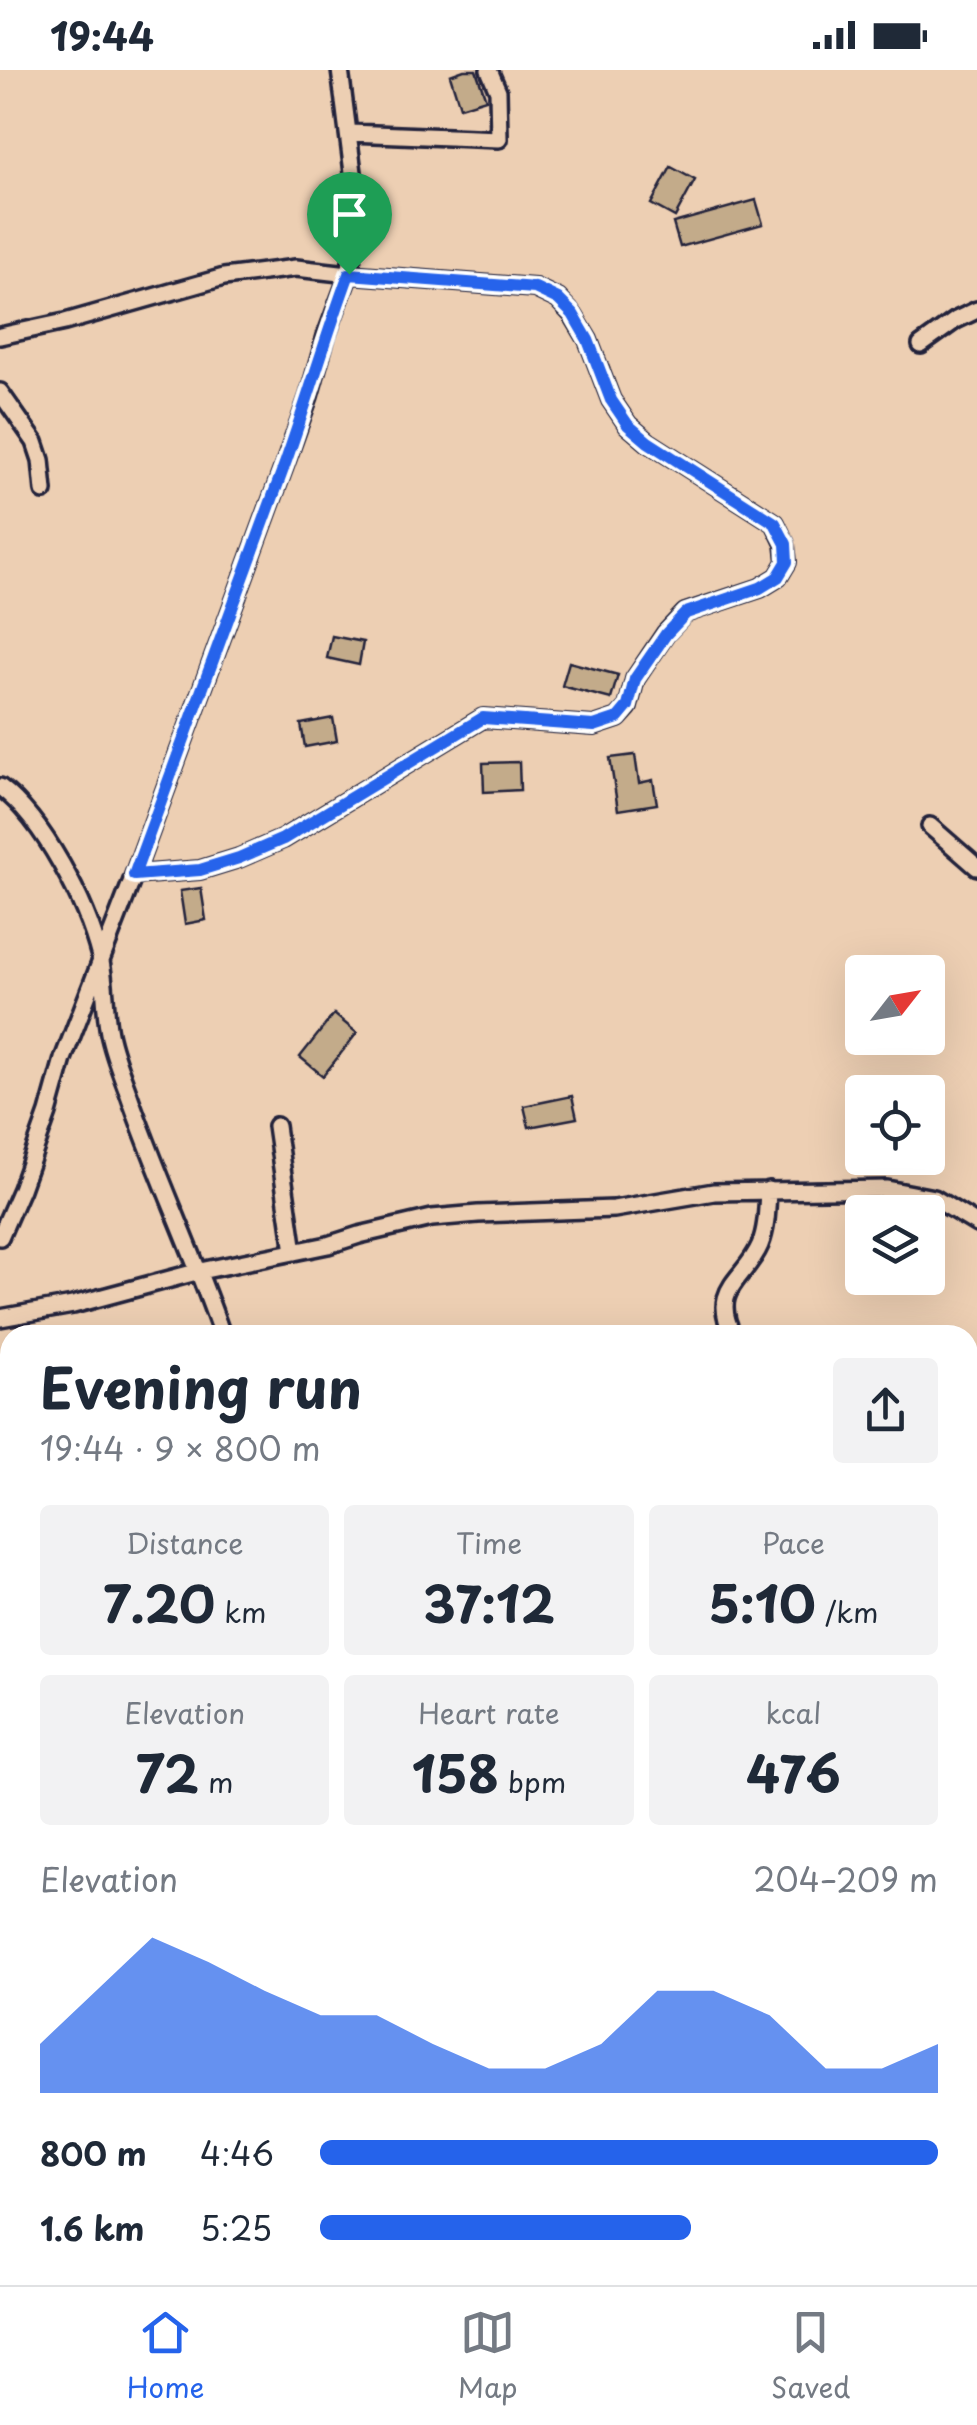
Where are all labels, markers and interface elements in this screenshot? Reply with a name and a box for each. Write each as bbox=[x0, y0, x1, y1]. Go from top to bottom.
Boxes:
text: 19:44 bbox=[50, 7, 154, 64]
pin bbox=[307, 172, 392, 275]
icon: arrive bbox=[322, 187, 377, 242]
north arrow bbox=[845, 955, 945, 1055]
map controls bbox=[845, 955, 945, 1295]
button: locate bbox=[845, 1075, 945, 1175]
button: layers bbox=[845, 1195, 945, 1295]
text: Evening run bbox=[40, 1345, 362, 1428]
button: share bbox=[833, 1358, 938, 1463]
text: 19:44 · 9 × 800 m bbox=[40, 1424, 321, 1472]
text: Distance bbox=[126, 1521, 243, 1564]
text: Time bbox=[456, 1521, 522, 1564]
text: Pace bbox=[762, 1521, 825, 1564]
text: 7.20 bbox=[103, 1564, 215, 1640]
text: 37:12 bbox=[423, 1564, 555, 1640]
text: 5:10 bbox=[708, 1564, 816, 1640]
text: km bbox=[215, 1590, 266, 1633]
text: /km bbox=[816, 1590, 878, 1633]
text: Elevation bbox=[124, 1691, 245, 1734]
text: Heart rate bbox=[418, 1691, 560, 1734]
text: kcal bbox=[765, 1691, 821, 1734]
text: 72 bbox=[136, 1734, 199, 1810]
text: 158 bbox=[412, 1734, 499, 1810]
text: 476 bbox=[746, 1734, 841, 1810]
text: m bbox=[199, 1760, 234, 1803]
text: bpm bbox=[499, 1760, 566, 1803]
text: Elevation bbox=[40, 1855, 178, 1903]
text: 204–209 m bbox=[753, 1855, 938, 1903]
text: 800 m bbox=[40, 2129, 147, 2177]
text: 4:46 bbox=[200, 2129, 274, 2177]
text: 1.6 km bbox=[40, 2204, 145, 2252]
text: 5:25 bbox=[200, 2204, 272, 2252]
tab: Home bbox=[127, 2305, 204, 2408]
tab: Map bbox=[458, 2305, 518, 2408]
tab: Saved bbox=[771, 2305, 850, 2408]

